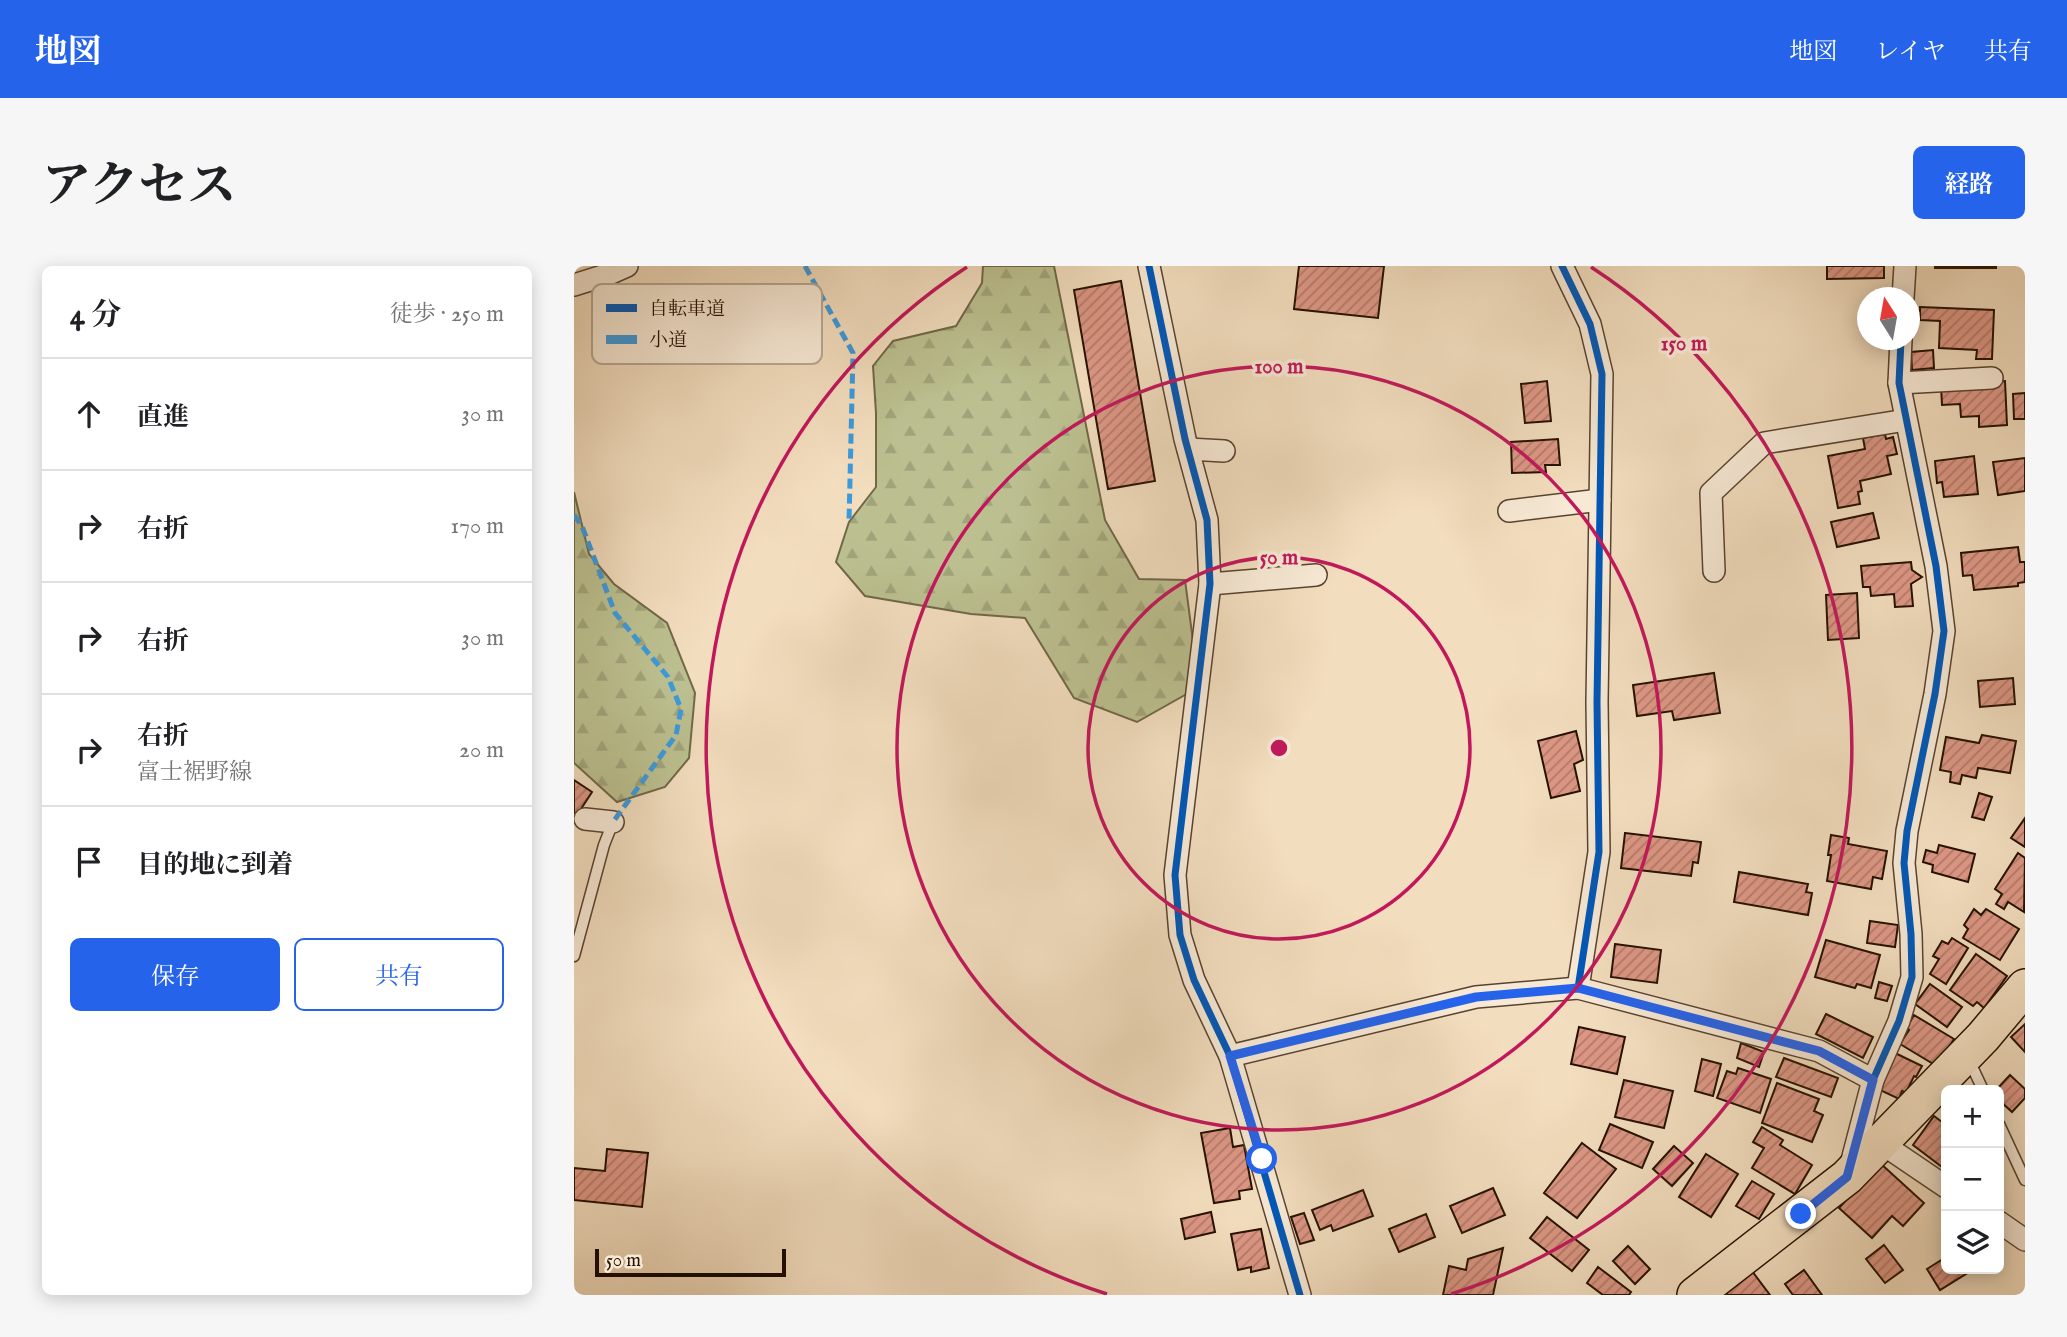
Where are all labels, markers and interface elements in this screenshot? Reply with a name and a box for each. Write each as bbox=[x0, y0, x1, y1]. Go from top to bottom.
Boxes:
text: 地図 bbox=[35, 32, 101, 74]
text: 地図 bbox=[1789, 37, 1837, 68]
text: レイヤ bbox=[1875, 37, 1946, 68]
text: 共有 bbox=[1984, 37, 2032, 68]
button: 経路 bbox=[1913, 146, 2025, 219]
text: アクセス bbox=[42, 157, 237, 219]
legend bbox=[592, 284, 822, 364]
north arrow bbox=[1857, 287, 1920, 350]
text: 4 分 bbox=[70, 297, 121, 335]
text: 自転車道 bbox=[649, 298, 725, 322]
text: 徒歩 · 250 m bbox=[390, 300, 504, 329]
text: 小道 bbox=[649, 329, 687, 353]
text: 150 m bbox=[1661, 331, 1708, 358]
text: 100 m bbox=[1254, 354, 1304, 381]
icon: ahead bbox=[70, 395, 108, 433]
text: 30 m bbox=[461, 400, 504, 429]
text: 直進 bbox=[137, 401, 189, 434]
icon: right bbox=[70, 507, 108, 545]
text: 170 m bbox=[451, 512, 504, 541]
text: 右折 bbox=[137, 513, 189, 546]
text: 50 m bbox=[1260, 545, 1299, 572]
icon: right bbox=[70, 619, 108, 657]
text: 30 m bbox=[461, 624, 504, 653]
text: 右折 bbox=[137, 625, 189, 658]
text: 右折 bbox=[137, 720, 189, 753]
icon: right bbox=[70, 731, 108, 769]
text: 20 m bbox=[459, 736, 504, 765]
centre of rings bbox=[1267, 736, 1291, 760]
text: 富士裾野線 bbox=[137, 758, 252, 787]
icon: arrive bbox=[70, 843, 108, 881]
text: 目的地に到着 bbox=[137, 849, 293, 882]
button: 保存 bbox=[70, 938, 280, 1011]
button: 共有 bbox=[294, 938, 504, 1011]
map controls bbox=[1941, 1085, 2004, 1274]
button: + bbox=[1941, 1085, 2004, 1148]
route start bbox=[1246, 1143, 1277, 1174]
button: − bbox=[1941, 1148, 2004, 1211]
route end bbox=[1785, 1198, 1816, 1229]
button: layers bbox=[1941, 1211, 2004, 1274]
scale bar bbox=[595, 1246, 786, 1278]
text: 50 m bbox=[606, 1249, 641, 1273]

